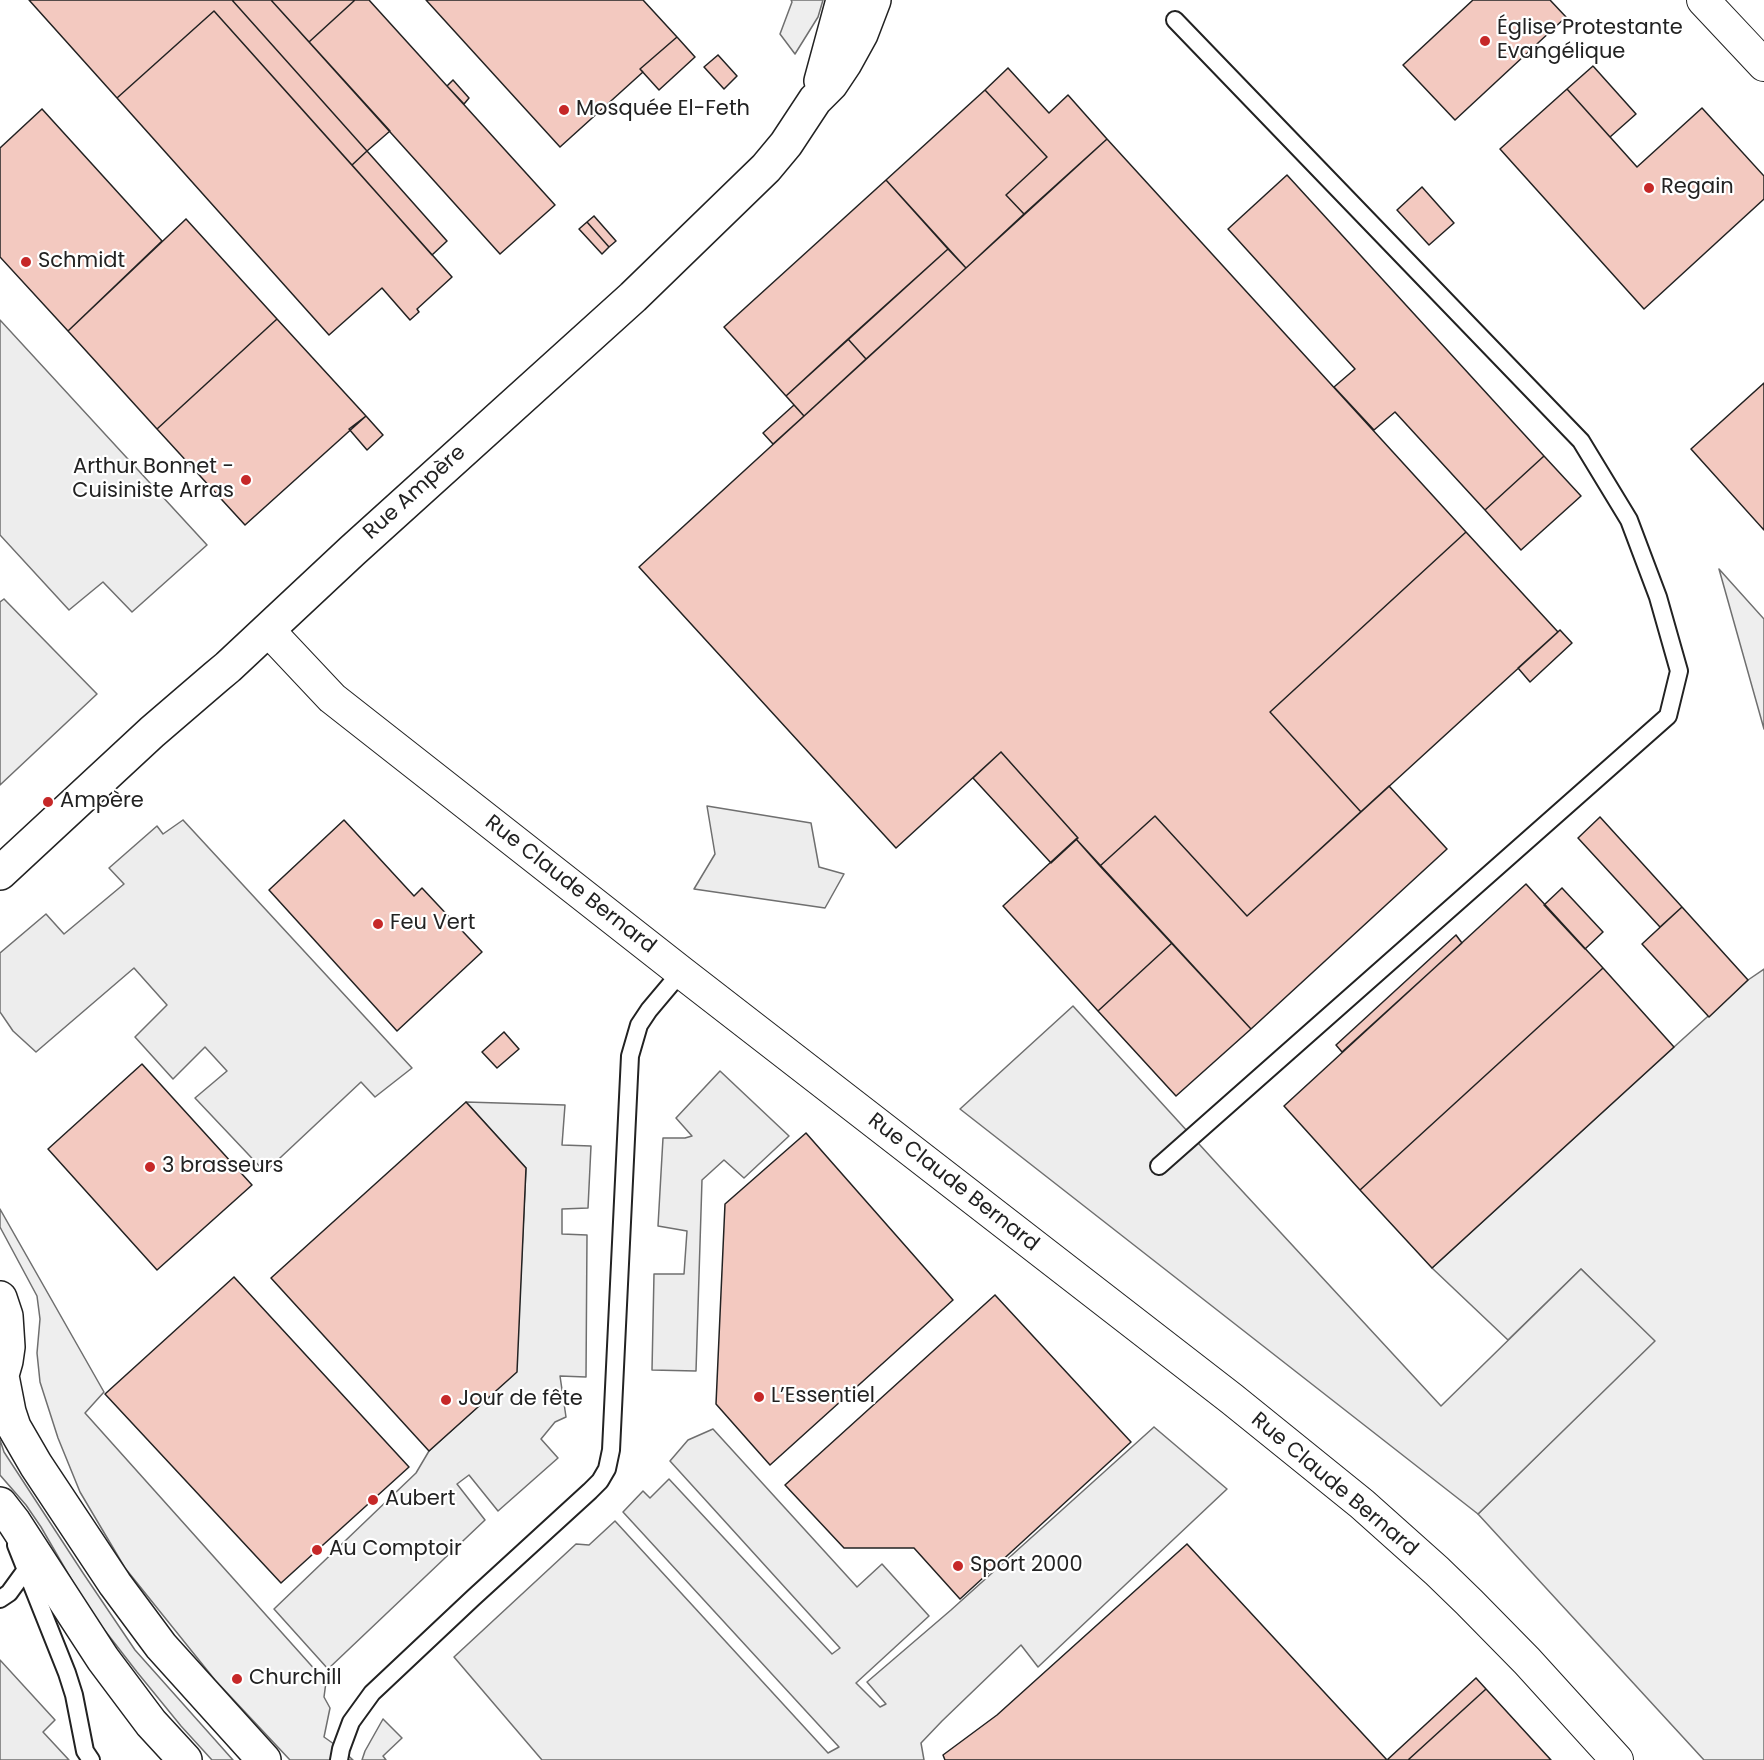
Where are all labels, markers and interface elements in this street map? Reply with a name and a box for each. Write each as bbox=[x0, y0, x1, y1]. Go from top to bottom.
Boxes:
place label: Église Protestante Evangélique bbox=[1497, 16, 1683, 66]
marker: Église Protestante Evangélique bbox=[1478, 34, 1492, 48]
place label: Mosquée El-Feth bbox=[576, 97, 750, 123]
marker: Mosquée El-Feth bbox=[557, 103, 571, 117]
place label: Regain bbox=[1661, 175, 1734, 201]
marker: Regain bbox=[1642, 181, 1656, 195]
place label: Schmidt bbox=[38, 249, 125, 275]
marker: Schmidt bbox=[19, 255, 33, 269]
street label: Rue Ampère bbox=[359, 441, 471, 545]
place label: Arthur Bonnet - Cuisiniste Arras bbox=[72, 455, 234, 505]
marker: Arthur Bonnet - Cuisiniste Arras bbox=[239, 473, 253, 487]
place label: Ampère bbox=[60, 789, 144, 815]
marker: Ampère bbox=[41, 795, 55, 809]
street label: Rue Claude Bernard bbox=[479, 810, 661, 960]
place label: Feu Vert bbox=[390, 911, 475, 937]
marker: Feu Vert bbox=[371, 917, 385, 931]
street label: Rue Claude Bernard bbox=[862, 1108, 1044, 1258]
place label: 3 brasseurs bbox=[162, 1154, 283, 1180]
marker: 3 brasseurs bbox=[143, 1160, 157, 1174]
place label: L’Essentiel bbox=[771, 1384, 875, 1410]
place label: Jour de fête bbox=[458, 1387, 583, 1413]
marker: L’Essentiel bbox=[752, 1390, 766, 1404]
marker: Jour de fête bbox=[439, 1393, 453, 1407]
street label: Rue Claude Bernard bbox=[1245, 1408, 1423, 1562]
place label: Aubert bbox=[385, 1487, 455, 1513]
marker: Aubert bbox=[366, 1493, 380, 1507]
place label: Au Comptoir bbox=[329, 1537, 462, 1563]
marker: Au Comptoir bbox=[310, 1543, 324, 1557]
place label: Sport 2000 bbox=[970, 1553, 1083, 1579]
marker: Sport 2000 bbox=[951, 1559, 965, 1573]
place label: Churchill bbox=[249, 1666, 342, 1692]
marker: Churchill bbox=[230, 1672, 244, 1686]

